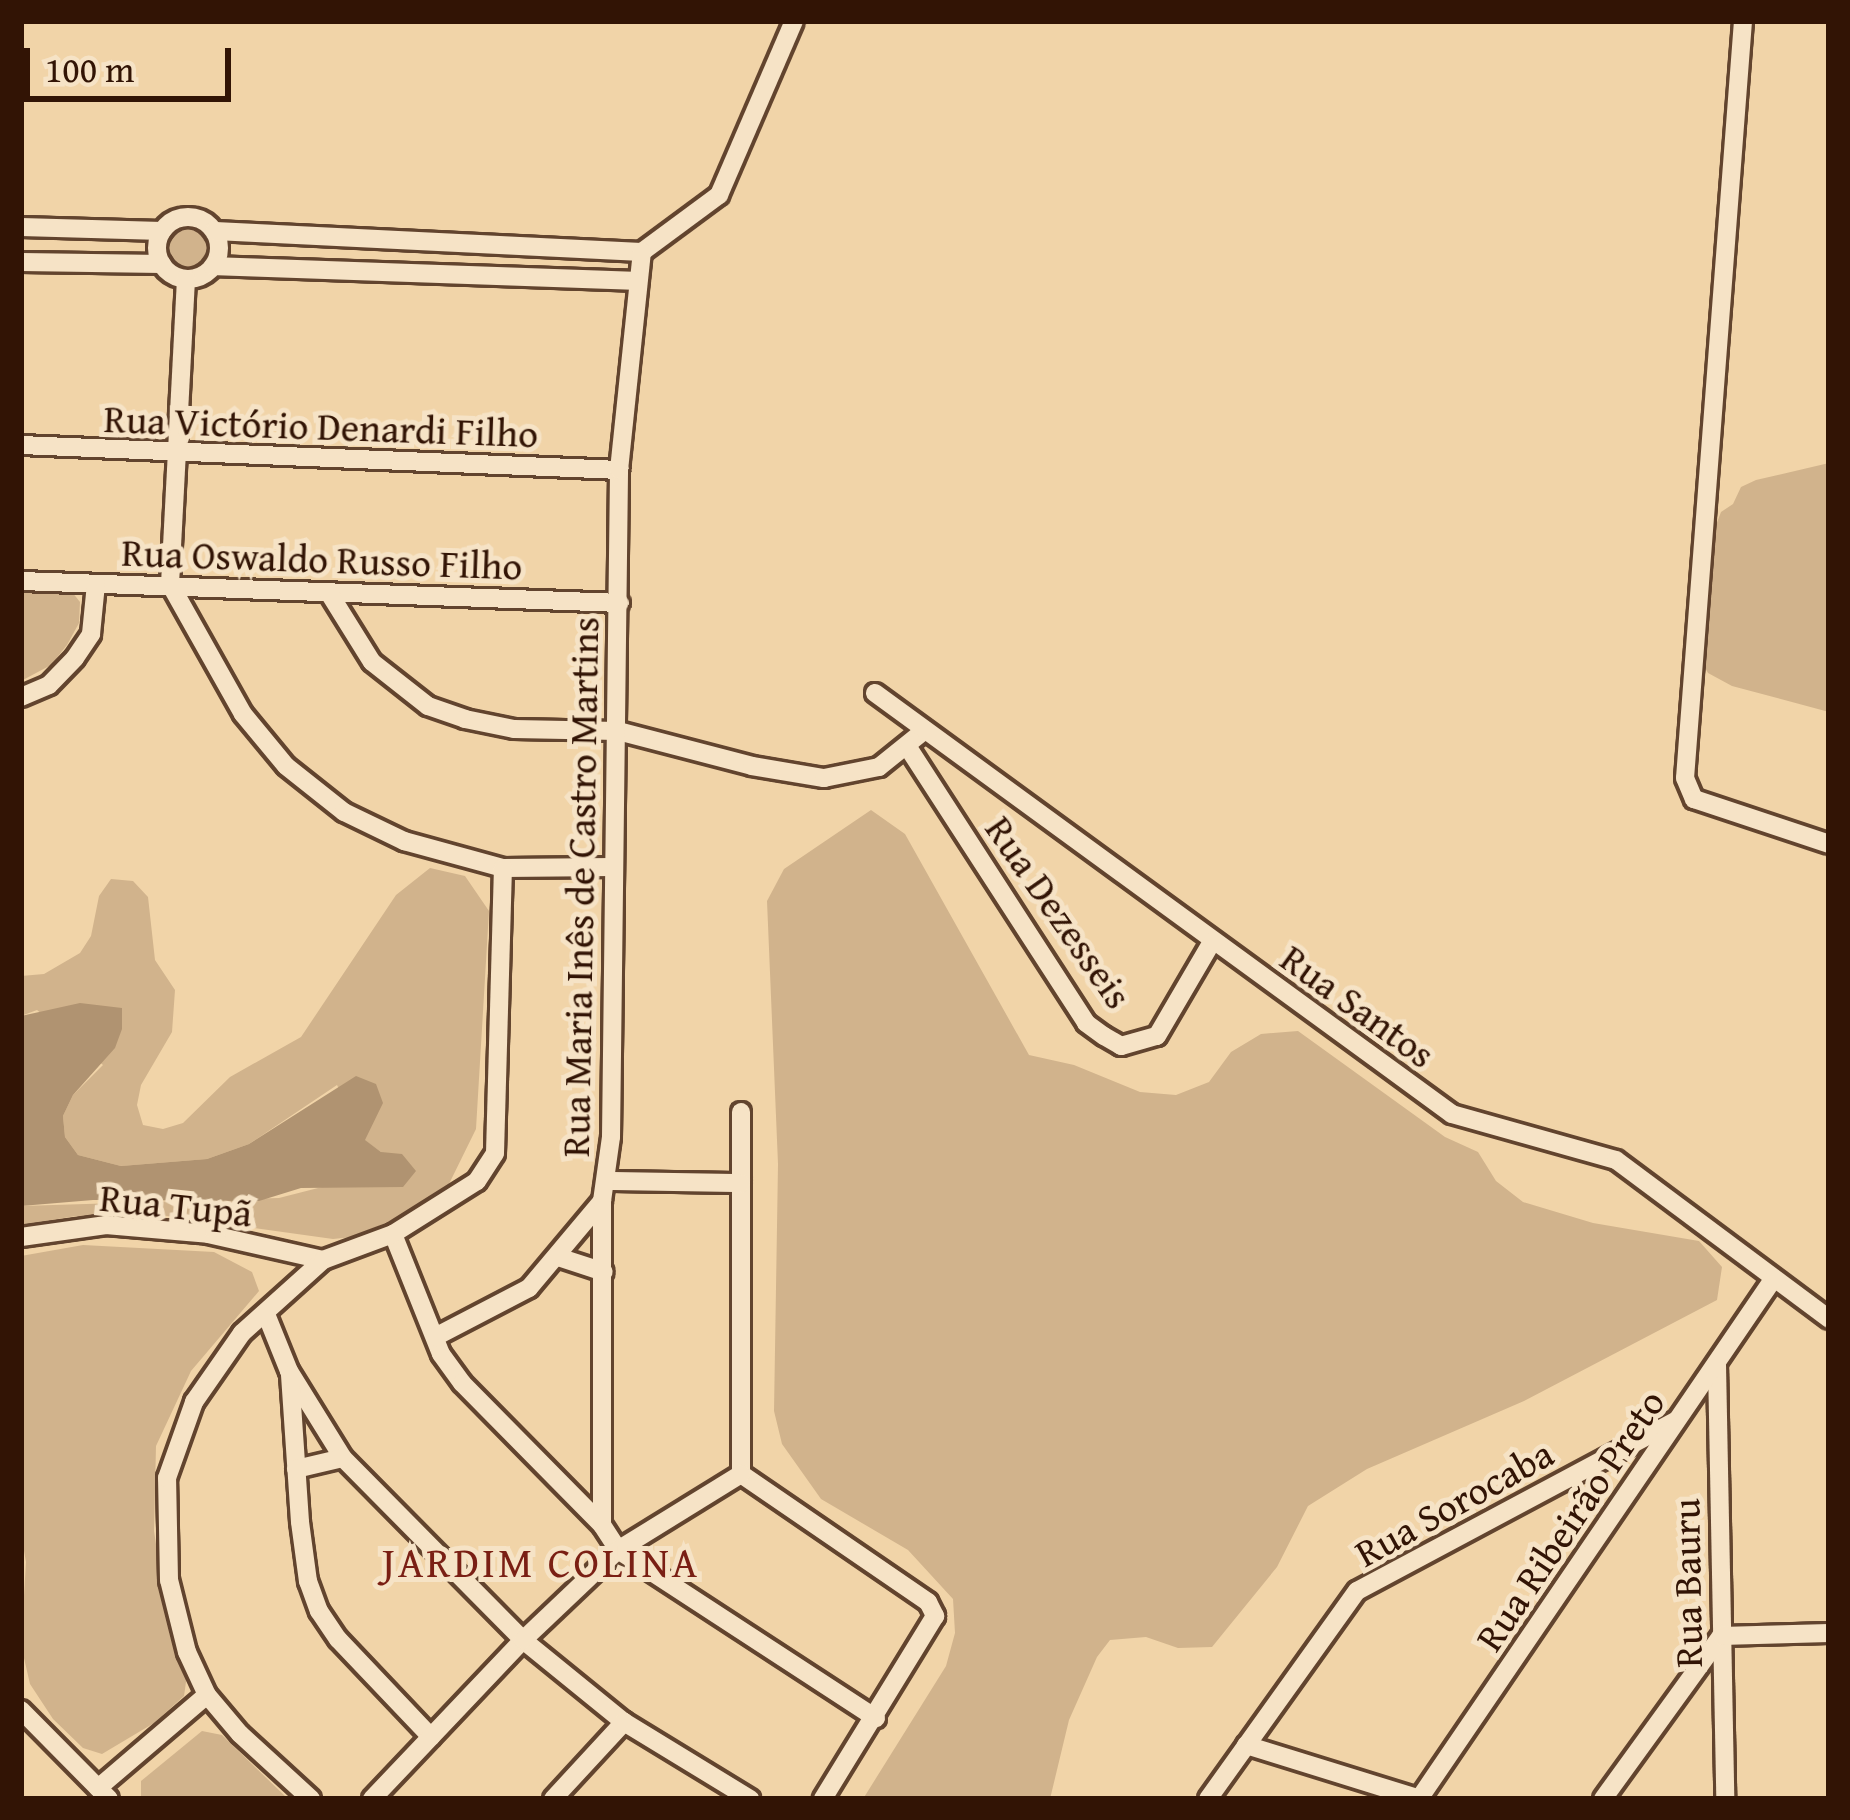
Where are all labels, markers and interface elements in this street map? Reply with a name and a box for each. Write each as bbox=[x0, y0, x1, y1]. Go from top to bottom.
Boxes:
scale bar bbox=[30, 24, 237, 98]
text: 100 m bbox=[45, 42, 134, 95]
street label: Rua Victório Denardi Filho bbox=[103, 395, 539, 457]
street label: Rua Oswaldo Russo Filho bbox=[121, 529, 523, 589]
street label: Rua Maria Inês de Castro Martins bbox=[552, 616, 608, 1158]
street label: Rua Dezesseis bbox=[976, 807, 1142, 1017]
street label: Rua Santos bbox=[1272, 934, 1444, 1078]
street label: Rua Tupã bbox=[97, 1174, 255, 1236]
street label: Rua Ribeirão Preto bbox=[1465, 1381, 1675, 1659]
street label: Rua Sorocaba bbox=[1347, 1429, 1561, 1577]
street label: Rua Bauru bbox=[1662, 1498, 1712, 1668]
district label: JARDIM COLINA bbox=[382, 1537, 700, 1587]

